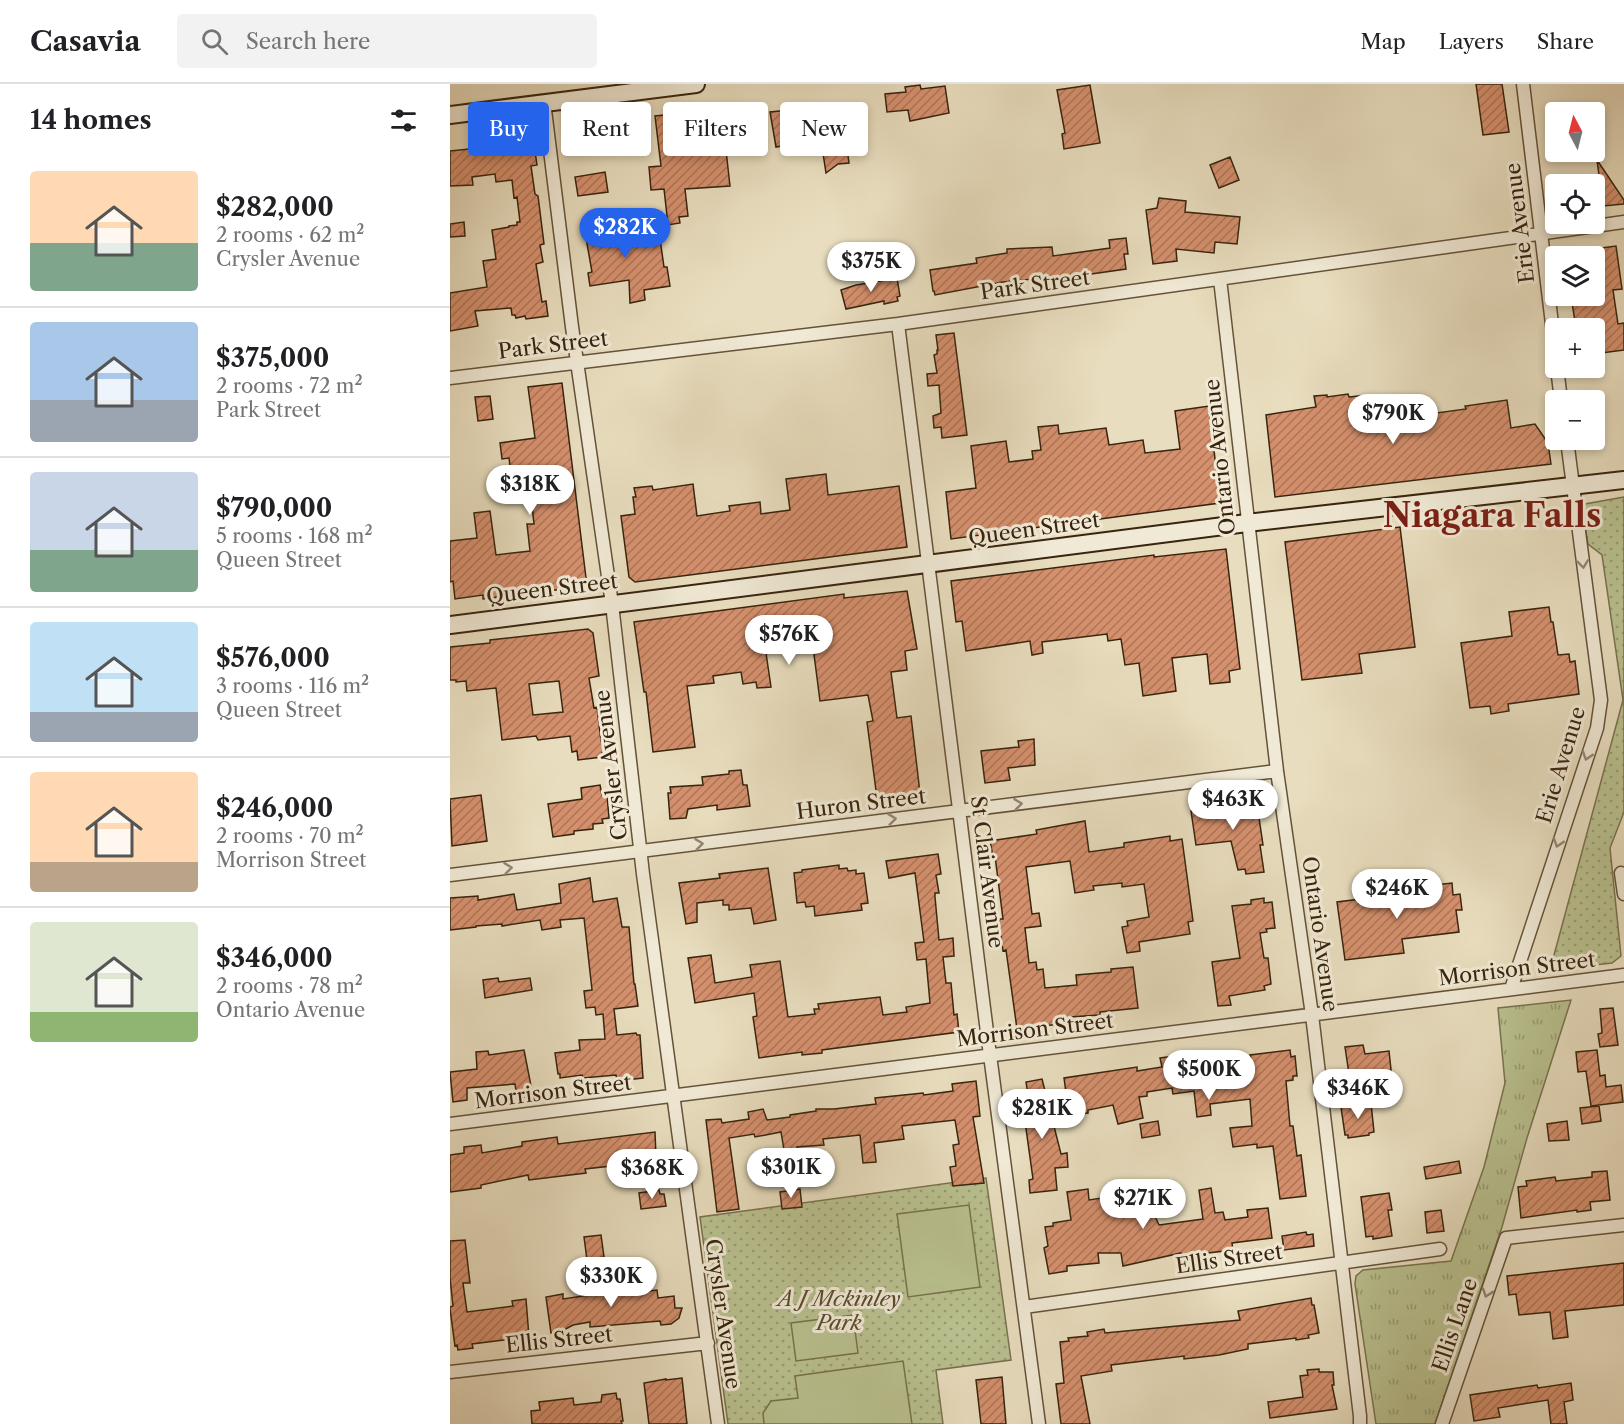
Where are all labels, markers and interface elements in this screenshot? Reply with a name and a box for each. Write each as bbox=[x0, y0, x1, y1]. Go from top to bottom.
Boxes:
search box bbox=[177, 14, 597, 68]
text: Casavia bbox=[30, 24, 141, 58]
icon: search bbox=[198, 25, 231, 58]
text: Search here bbox=[246, 28, 370, 55]
text: Map bbox=[1361, 29, 1406, 54]
text: Layers bbox=[1439, 29, 1504, 54]
text: Share bbox=[1537, 29, 1594, 54]
chip: Buy bbox=[468, 102, 549, 156]
chip: Rent bbox=[561, 102, 651, 156]
chip: Filters bbox=[663, 102, 768, 156]
chip: New bbox=[780, 102, 868, 156]
north arrow bbox=[1545, 102, 1605, 162]
map controls bbox=[1545, 102, 1605, 450]
text: 14 homes bbox=[30, 104, 152, 136]
icon: filters bbox=[387, 104, 420, 137]
street label: Erie Avenue bbox=[1500, 162, 1539, 285]
button: locate bbox=[1545, 174, 1605, 234]
text: $282,000 bbox=[216, 191, 334, 223]
icon: home bbox=[78, 195, 150, 267]
pin: $282K bbox=[583, 208, 667, 259]
text: $282K bbox=[593, 215, 657, 239]
text: 2 rooms · 62 m² bbox=[216, 223, 364, 247]
pin: $375K bbox=[829, 242, 913, 293]
button: layers bbox=[1545, 246, 1605, 306]
text: Crysler Avenue bbox=[216, 247, 360, 271]
text: $375K bbox=[841, 249, 901, 273]
street label: Park Street bbox=[979, 264, 1092, 305]
button: + bbox=[1545, 318, 1605, 378]
street label: Park Street bbox=[497, 325, 610, 364]
text: $375,000 bbox=[216, 342, 329, 374]
icon: home bbox=[78, 346, 150, 418]
text: 2 rooms · 72 m² bbox=[216, 374, 363, 398]
street label: Ontario Avenue bbox=[1199, 378, 1240, 536]
button: − bbox=[1545, 390, 1605, 450]
pin: $790K bbox=[1351, 394, 1435, 445]
text: Park Street bbox=[216, 398, 321, 422]
text: $790K bbox=[1362, 401, 1424, 425]
pin: $318K bbox=[488, 465, 572, 516]
text: $318K bbox=[500, 472, 560, 496]
text: $790,000 bbox=[216, 492, 332, 524]
district label: Niagara Falls bbox=[1383, 495, 1601, 536]
icon: home bbox=[78, 496, 150, 568]
street label: Queen Street bbox=[967, 507, 1102, 550]
text: 5 rooms · 168 m² bbox=[216, 524, 373, 548]
text: Queen Street bbox=[216, 548, 342, 572]
one-way arrow bbox=[1577, 560, 1589, 569]
street label: Queen Street bbox=[485, 568, 620, 609]
pin: $576K bbox=[747, 615, 831, 666]
text: $576K bbox=[759, 622, 819, 646]
text: $576,000 bbox=[216, 642, 330, 674]
icon: home bbox=[78, 646, 150, 718]
text: 3 rooms · 116 m² bbox=[216, 674, 369, 698]
street label: Crysler Avenue bbox=[589, 688, 632, 842]
text: Queen Street bbox=[216, 698, 342, 722]
street label: Erie Avenue bbox=[1531, 703, 1590, 826]
one-way arrow bbox=[1582, 750, 1594, 761]
pin: $463K bbox=[1191, 780, 1275, 831]
street label: Huron Street bbox=[795, 783, 928, 824]
text: $463K bbox=[1202, 787, 1264, 811]
text: $246,000 bbox=[216, 792, 333, 824]
street label: St Clair Avenue bbox=[966, 794, 1009, 950]
icon: home bbox=[78, 796, 150, 868]
one-way arrow bbox=[1013, 798, 1023, 810]
one-way arrow bbox=[888, 814, 897, 826]
text: 2 rooms · 70 m² bbox=[216, 824, 364, 848]
one-way arrow bbox=[1553, 837, 1566, 848]
one-way arrow bbox=[694, 839, 703, 851]
text: Morrison Street bbox=[216, 848, 366, 872]
street label: Ontario Avenue bbox=[1297, 855, 1344, 1013]
one-way arrow bbox=[504, 862, 513, 875]
pin: $246K bbox=[1355, 869, 1439, 920]
text: $246K bbox=[1366, 876, 1428, 900]
text: $346,000 bbox=[216, 942, 333, 974]
icon: home bbox=[78, 946, 150, 1018]
street label: Morrison Street bbox=[1437, 946, 1597, 991]
text: 2 rooms · 78 m² bbox=[216, 974, 363, 998]
text: Ontario Avenue bbox=[216, 998, 365, 1022]
street label: Morrison Street bbox=[955, 1007, 1115, 1052]
pin: $500K bbox=[1167, 1050, 1251, 1101]
text: $500K bbox=[1177, 1057, 1241, 1081]
street label: Morrison Street bbox=[473, 1069, 633, 1114]
pin: $346K bbox=[1316, 1069, 1400, 1120]
text: $346K bbox=[1327, 1076, 1389, 1100]
pin: $281K bbox=[1000, 1089, 1084, 1140]
text: $281K bbox=[1012, 1096, 1072, 1120]
pin: $301K bbox=[749, 1148, 833, 1199]
pin: $368K bbox=[610, 1149, 694, 1200]
text: $301K bbox=[761, 1155, 821, 1179]
text: $368K bbox=[621, 1156, 683, 1180]
pin: $271K bbox=[1101, 1179, 1185, 1230]
text: $271K bbox=[1114, 1186, 1172, 1210]
street label: Crysler Avenue bbox=[701, 1237, 746, 1391]
street label: Ellis Street bbox=[1174, 1239, 1285, 1278]
pin: $330K bbox=[569, 1257, 653, 1308]
text: $330K bbox=[580, 1264, 642, 1288]
street label: Ellis Lane bbox=[1427, 1275, 1482, 1375]
park label: A J Mckinley Park bbox=[775, 1286, 901, 1335]
one-way arrow bbox=[1481, 1287, 1494, 1298]
street label: Ellis Street bbox=[504, 1321, 614, 1358]

